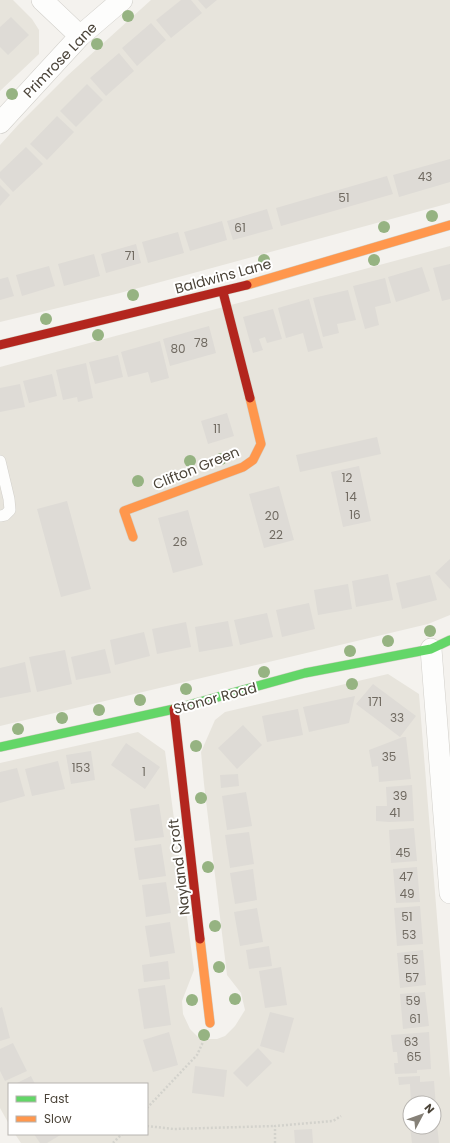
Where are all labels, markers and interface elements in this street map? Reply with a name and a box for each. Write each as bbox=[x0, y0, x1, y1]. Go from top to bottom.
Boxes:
street label: Primrose Lane bbox=[19, 17, 102, 102]
house number: 43 bbox=[418, 168, 432, 185]
house number: 51 bbox=[338, 189, 350, 206]
house number: 61 bbox=[234, 219, 246, 236]
house number: 71 bbox=[125, 247, 135, 264]
street label: Baldwins Lane bbox=[173, 253, 274, 298]
house number: 78 bbox=[194, 334, 208, 351]
house number: 80 bbox=[170, 340, 186, 357]
house number: 11 bbox=[213, 420, 221, 437]
street label: Clifton Green bbox=[150, 442, 242, 494]
house number: 12 bbox=[342, 469, 352, 486]
house number: 14 bbox=[345, 488, 357, 505]
house number: 16 bbox=[349, 506, 361, 523]
house number: 20 bbox=[265, 507, 279, 524]
house number: 22 bbox=[269, 526, 283, 543]
house number: 26 bbox=[173, 533, 187, 550]
street label: Stonor Road bbox=[171, 677, 259, 719]
house number: 171 bbox=[368, 693, 382, 710]
house number: 33 bbox=[390, 709, 404, 726]
house number: 35 bbox=[382, 748, 396, 765]
house number: 153 bbox=[72, 759, 90, 776]
house number: 1 bbox=[142, 763, 146, 780]
house number: 39 bbox=[393, 787, 407, 804]
house number: 41 bbox=[389, 804, 401, 821]
street label: Nayland Croft bbox=[163, 818, 195, 916]
house number: 45 bbox=[395, 844, 411, 861]
house number: 47 bbox=[399, 868, 413, 885]
house number: 49 bbox=[399, 885, 415, 902]
house number: 51 bbox=[401, 908, 413, 925]
house number: 53 bbox=[402, 926, 416, 943]
house number: 55 bbox=[403, 951, 419, 968]
house number: 57 bbox=[405, 969, 419, 986]
house number: 59 bbox=[405, 992, 421, 1009]
house number: 61 bbox=[409, 1010, 421, 1027]
house number: 63 bbox=[404, 1033, 418, 1050]
house number: 65 bbox=[406, 1048, 422, 1065]
legend bbox=[8, 1083, 148, 1135]
text: Fast bbox=[44, 1090, 69, 1107]
north arrow bbox=[402, 1095, 442, 1135]
text: N bbox=[421, 1100, 438, 1117]
text: Slow bbox=[44, 1110, 72, 1127]

